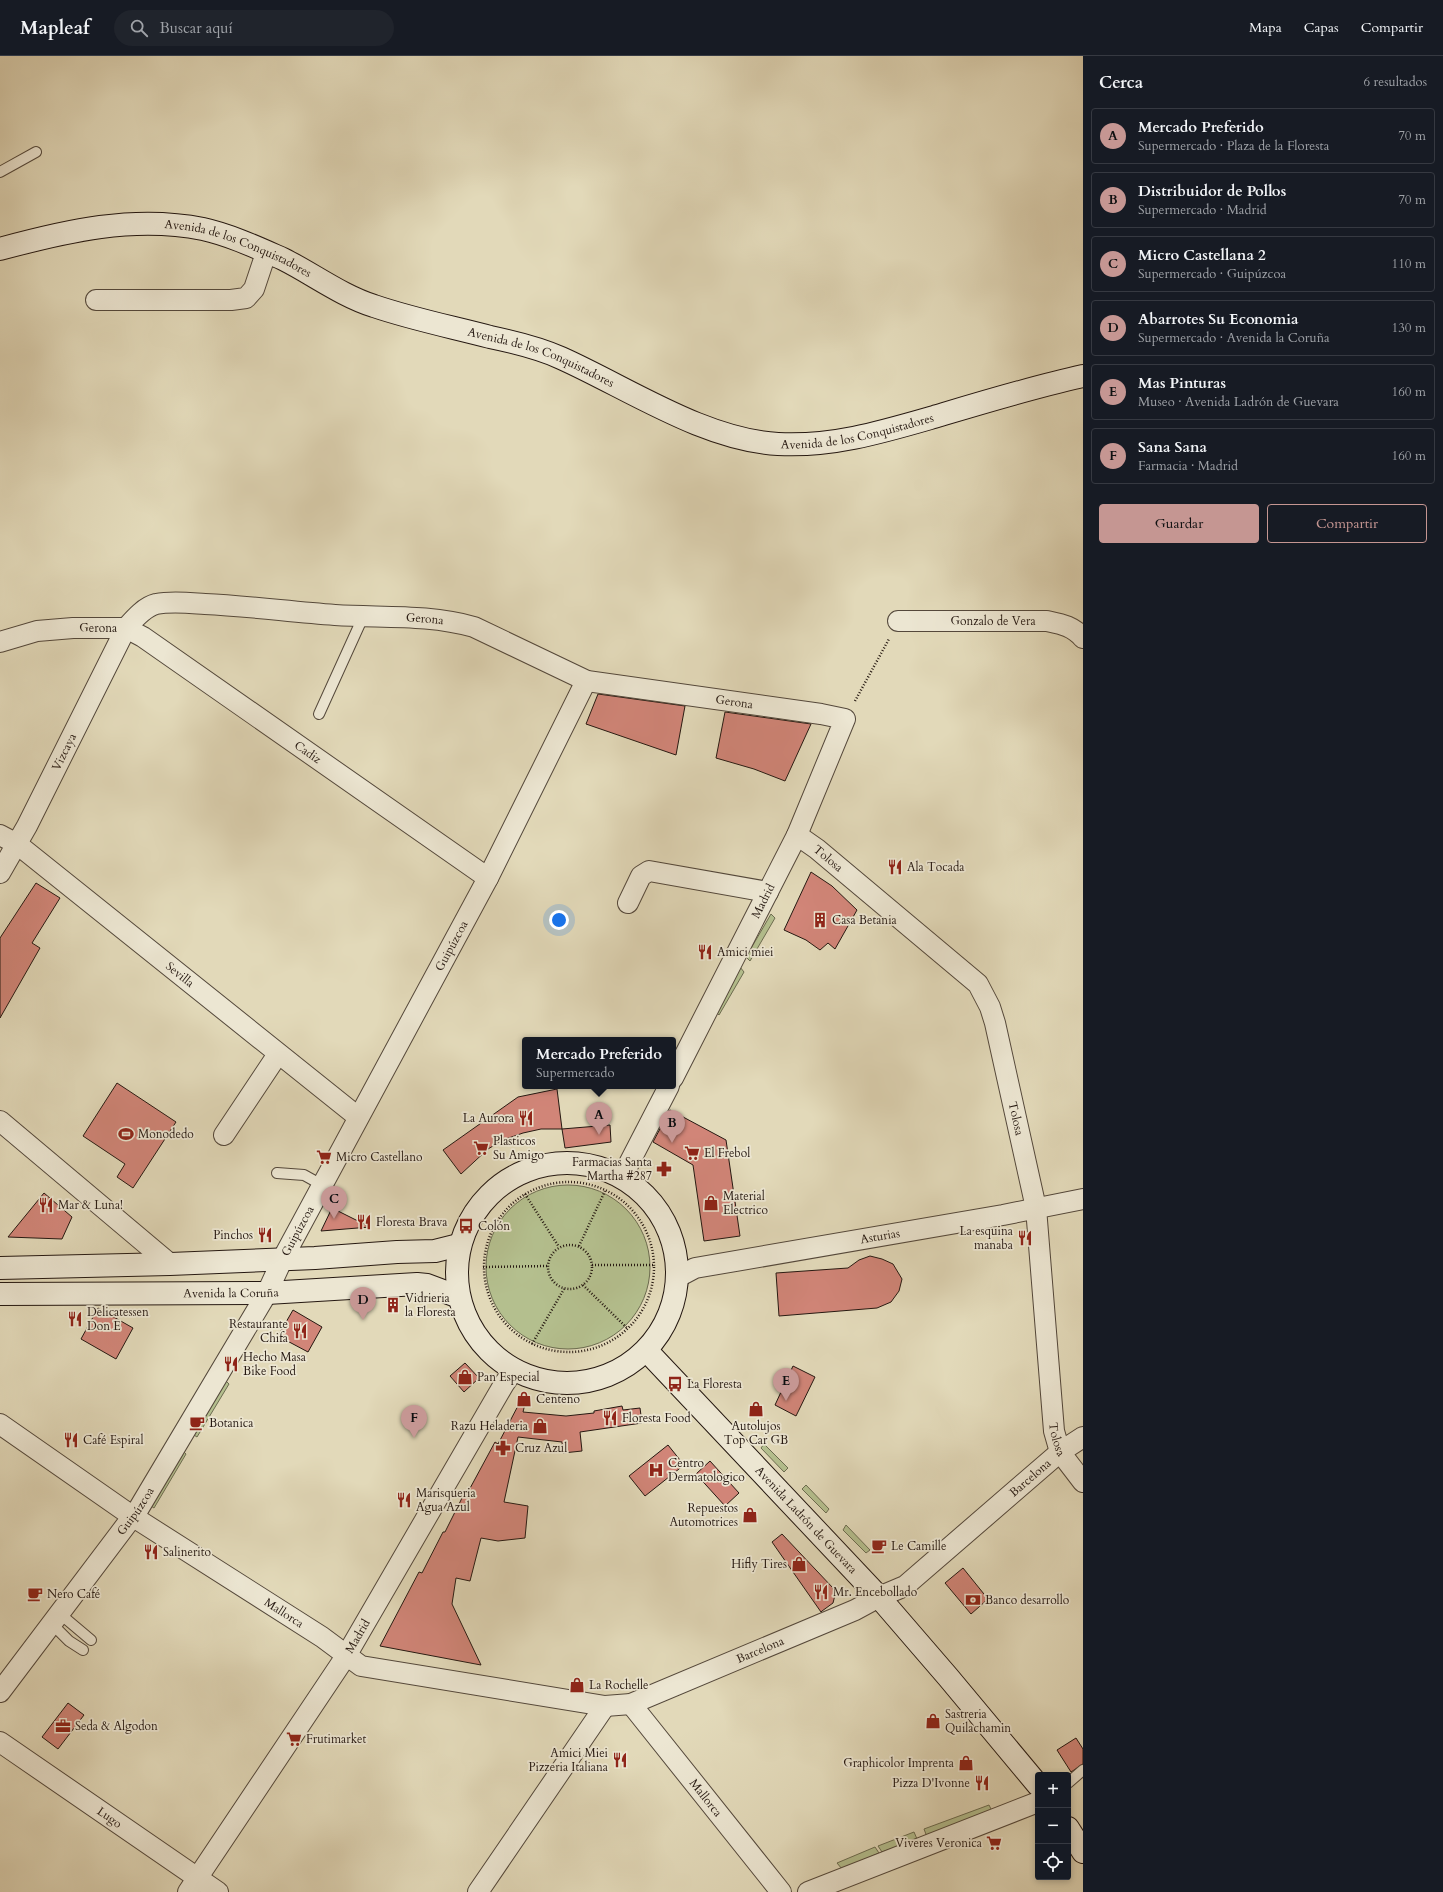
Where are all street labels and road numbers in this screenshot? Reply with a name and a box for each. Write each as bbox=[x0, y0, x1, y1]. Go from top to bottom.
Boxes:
street label: Avenida de los Conquistadores bbox=[164, 216, 314, 281]
street label: Avenida de los Conquistadores bbox=[466, 324, 617, 391]
street label: Avenida de los Conquistadores bbox=[781, 410, 936, 452]
street label: Gerona bbox=[406, 609, 446, 629]
street label: Gonzalo de Vera bbox=[950, 613, 1036, 629]
street label: Gerona bbox=[79, 620, 118, 636]
street label: Gerona bbox=[714, 691, 755, 712]
street label: Vizcaya bbox=[48, 730, 80, 773]
street label: Cadiz bbox=[291, 737, 325, 767]
street label: Tolosa bbox=[810, 841, 847, 876]
street label: Madrid bbox=[747, 880, 779, 921]
street label: Guipúzcoa bbox=[431, 917, 472, 974]
street label: Sevilla bbox=[162, 958, 198, 991]
street label: Tolosa bbox=[1005, 1100, 1028, 1138]
street label: Guipúzcoa bbox=[277, 1202, 318, 1259]
street label: Asturias bbox=[859, 1225, 901, 1247]
street label: Avenida la Coruña bbox=[183, 1284, 280, 1301]
street label: Tolosa bbox=[1045, 1422, 1069, 1460]
street label: Barcelona bbox=[1006, 1455, 1055, 1500]
street label: Avenida Ladrón de Guevara bbox=[752, 1463, 861, 1578]
street label: Guipúzcoa bbox=[113, 1484, 158, 1538]
street label: Mallorca bbox=[261, 1594, 308, 1632]
street label: Madrid bbox=[341, 1616, 374, 1656]
street label: Barcelona bbox=[734, 1632, 787, 1667]
street label: Mallorca bbox=[686, 1776, 726, 1821]
street label: Lugo bbox=[94, 1803, 126, 1832]

